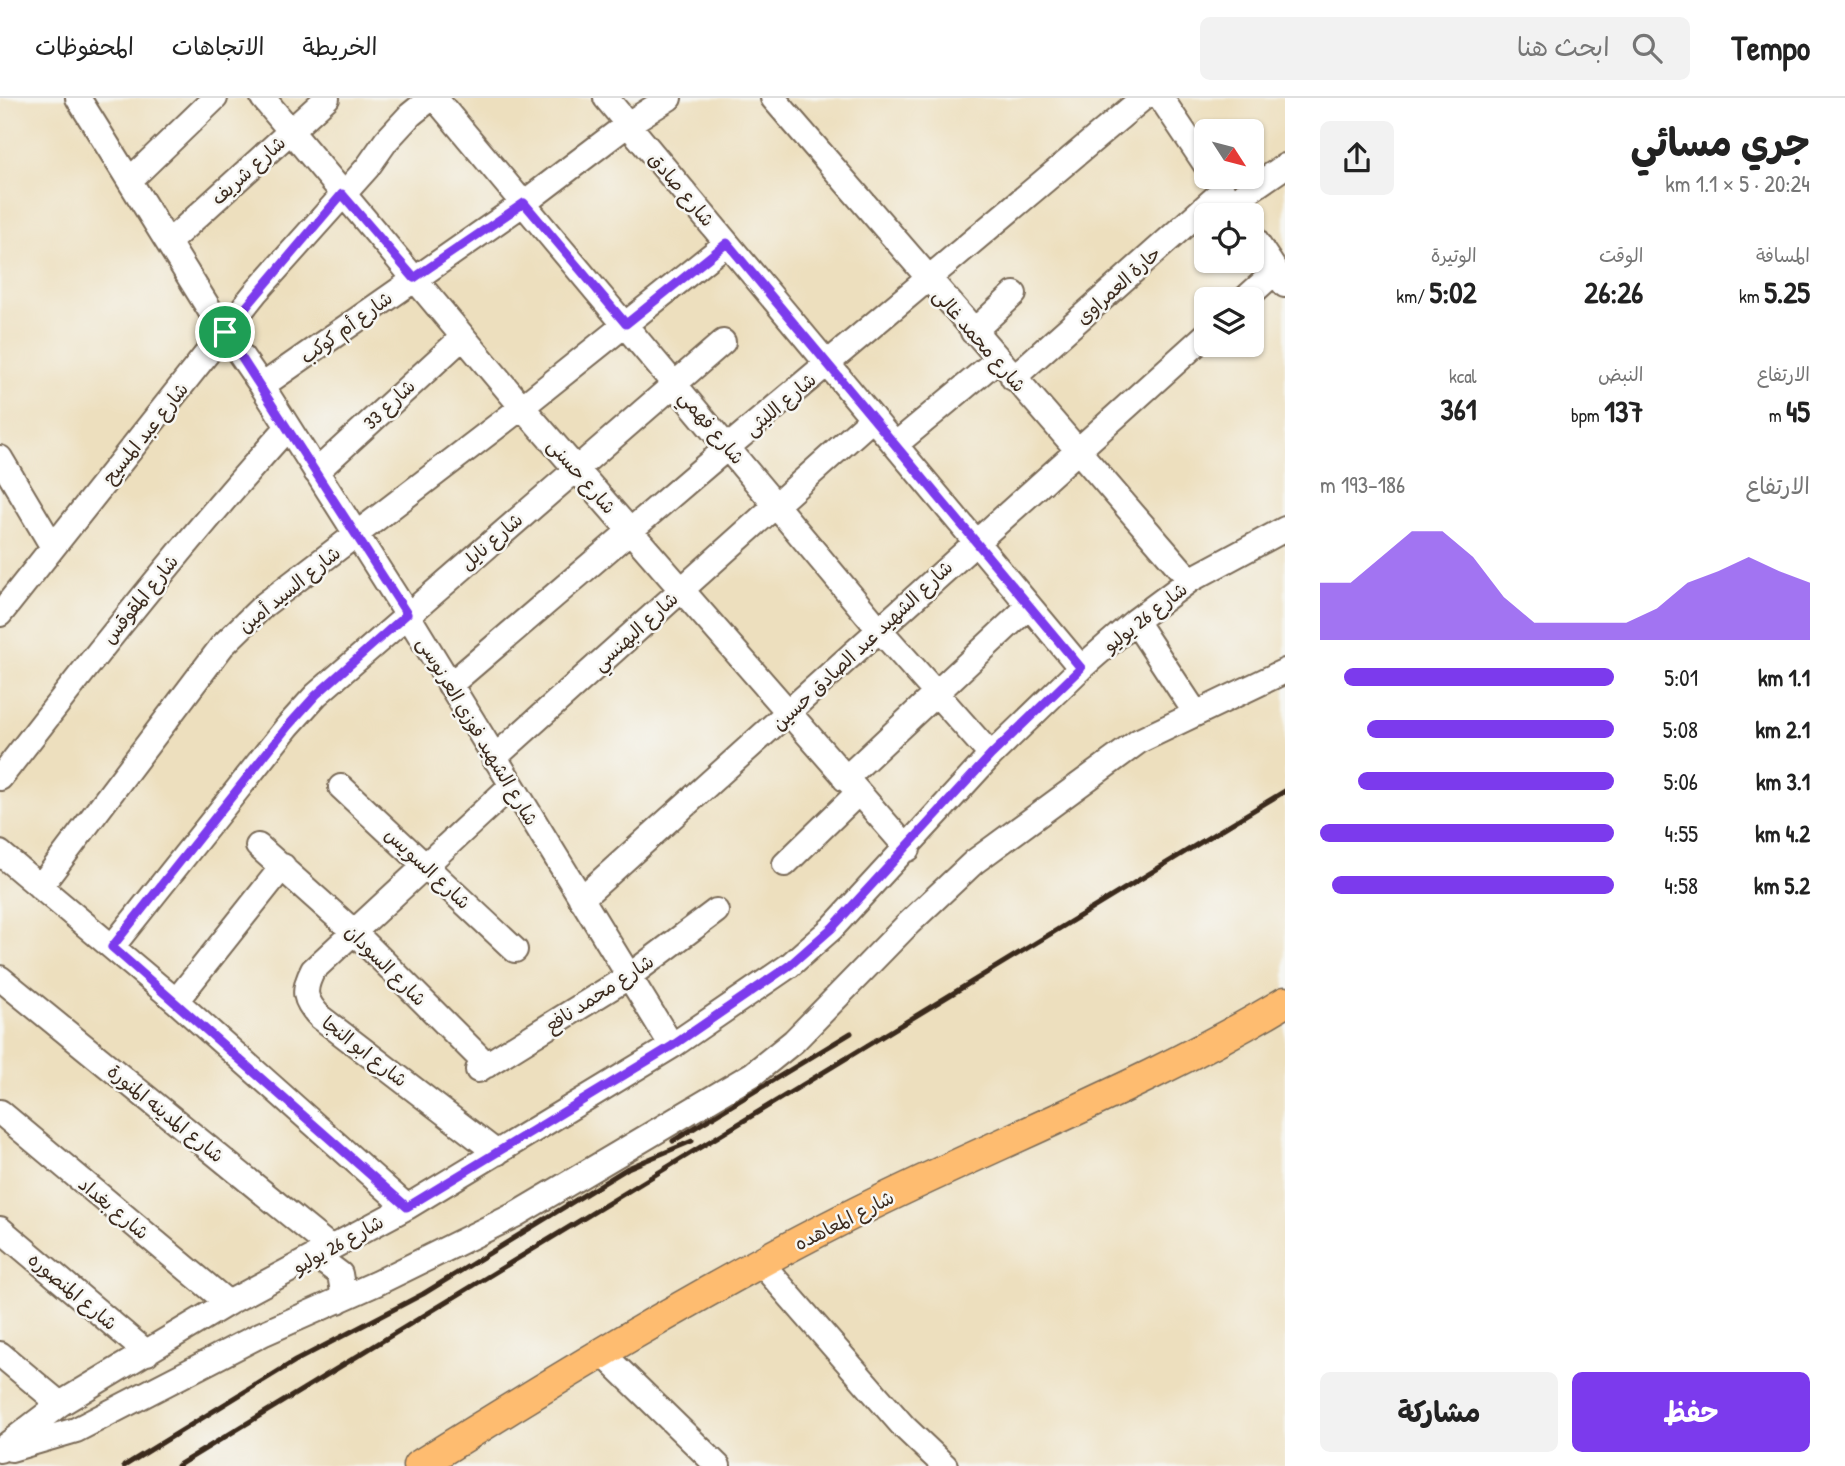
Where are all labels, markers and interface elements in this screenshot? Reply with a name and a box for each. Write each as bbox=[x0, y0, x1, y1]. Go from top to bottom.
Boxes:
search box bbox=[1200, 17, 1690, 80]
text: Tempo bbox=[1732, 26, 1810, 70]
text: ابحث هنا bbox=[1517, 29, 1610, 64]
icon: search bbox=[1628, 29, 1666, 67]
text: المحفوظات bbox=[35, 30, 134, 62]
text: الاتجاهات bbox=[172, 30, 265, 62]
text: الخريطة bbox=[303, 30, 377, 62]
text: جري مسائي bbox=[1630, 116, 1810, 168]
north arrow bbox=[1194, 119, 1264, 189]
map controls bbox=[1194, 119, 1264, 357]
button: share bbox=[1320, 121, 1394, 195]
street label: شارع شريف bbox=[205, 129, 292, 211]
street label: شارع صادق bbox=[642, 146, 721, 232]
text: 20:24 · 5 × 1.1 km bbox=[1665, 168, 1810, 199]
button: locate bbox=[1194, 203, 1264, 273]
street label: حارة العمراوى bbox=[1070, 240, 1166, 330]
text: الوتيرة bbox=[1431, 242, 1477, 268]
text: الوقت bbox=[1599, 242, 1643, 268]
text: المسافة bbox=[1756, 242, 1810, 268]
text: 5:02 bbox=[1430, 272, 1477, 312]
text: 26:26 bbox=[1584, 272, 1643, 312]
text: 5.25 bbox=[1764, 272, 1810, 312]
street label: شارع محمد غالى bbox=[927, 283, 1032, 398]
text: /km bbox=[1396, 283, 1430, 309]
text: km bbox=[1739, 283, 1764, 309]
street label: شارع أم كوكب bbox=[294, 285, 399, 371]
button: layers bbox=[1194, 287, 1264, 357]
pin bbox=[195, 302, 255, 362]
icon: arrive bbox=[206, 313, 244, 351]
text: النبض bbox=[1598, 361, 1643, 387]
text: الارتفاع bbox=[1757, 361, 1810, 387]
text: kcal bbox=[1449, 363, 1477, 389]
street label: شارع الليثى bbox=[739, 366, 822, 442]
street label: شارع 33 bbox=[357, 373, 421, 436]
street label: شارع عبد المسيح bbox=[96, 377, 195, 490]
street label: شارع فهمي bbox=[670, 384, 751, 472]
text: 361 bbox=[1440, 389, 1477, 429]
text: 137 bbox=[1604, 391, 1643, 431]
text: 45 bbox=[1786, 391, 1810, 431]
text: bpm bbox=[1571, 402, 1604, 428]
text: m bbox=[1769, 402, 1786, 428]
street label: شارع حسنى bbox=[541, 433, 622, 520]
text: 186–193 m bbox=[1320, 469, 1405, 500]
text: الارتفاع bbox=[1746, 470, 1810, 501]
street label: شارع نايل bbox=[454, 506, 529, 576]
street label: شارع السيد أمين bbox=[232, 540, 346, 639]
street label: شارع المقوقس bbox=[96, 549, 185, 650]
street label: شارع الشهيد عبد الصادق حسين bbox=[766, 554, 959, 737]
street label: شارع 26 يوليو bbox=[1097, 576, 1193, 659]
street label: شارع البهنسي bbox=[587, 586, 686, 679]
street label: شارع الشهيد فوزي العرنوسى bbox=[410, 632, 545, 831]
text: 5:01 bbox=[1664, 662, 1698, 693]
text: 1.1 km bbox=[1758, 662, 1810, 693]
text: 5:08 bbox=[1663, 714, 1698, 745]
text: 2.1 km bbox=[1755, 714, 1810, 745]
text: 5:06 bbox=[1663, 766, 1698, 797]
text: 3.1 km bbox=[1756, 766, 1810, 797]
text: 4:55 bbox=[1665, 818, 1698, 849]
text: 4.2 km bbox=[1755, 818, 1810, 849]
street label: شارع السويس bbox=[379, 821, 477, 915]
text: 4:58 bbox=[1664, 870, 1698, 901]
text: 5.2 km bbox=[1754, 870, 1810, 901]
street label: شارع السودان bbox=[339, 918, 433, 1012]
street label: شارع محمد نافع bbox=[539, 948, 659, 1039]
street label: شارع ابو النجا bbox=[316, 1009, 413, 1093]
street label: شارع المدينه المنورة bbox=[102, 1058, 230, 1169]
street label: شارع بغداد bbox=[73, 1171, 155, 1246]
street label: شارع المعاهده bbox=[790, 1184, 899, 1257]
street label: شارع 26 يوليو bbox=[287, 1208, 389, 1281]
street label: شارع المنصوره bbox=[22, 1246, 123, 1337]
button: مشاركة bbox=[1320, 1372, 1558, 1452]
button: حفظ bbox=[1572, 1372, 1810, 1452]

